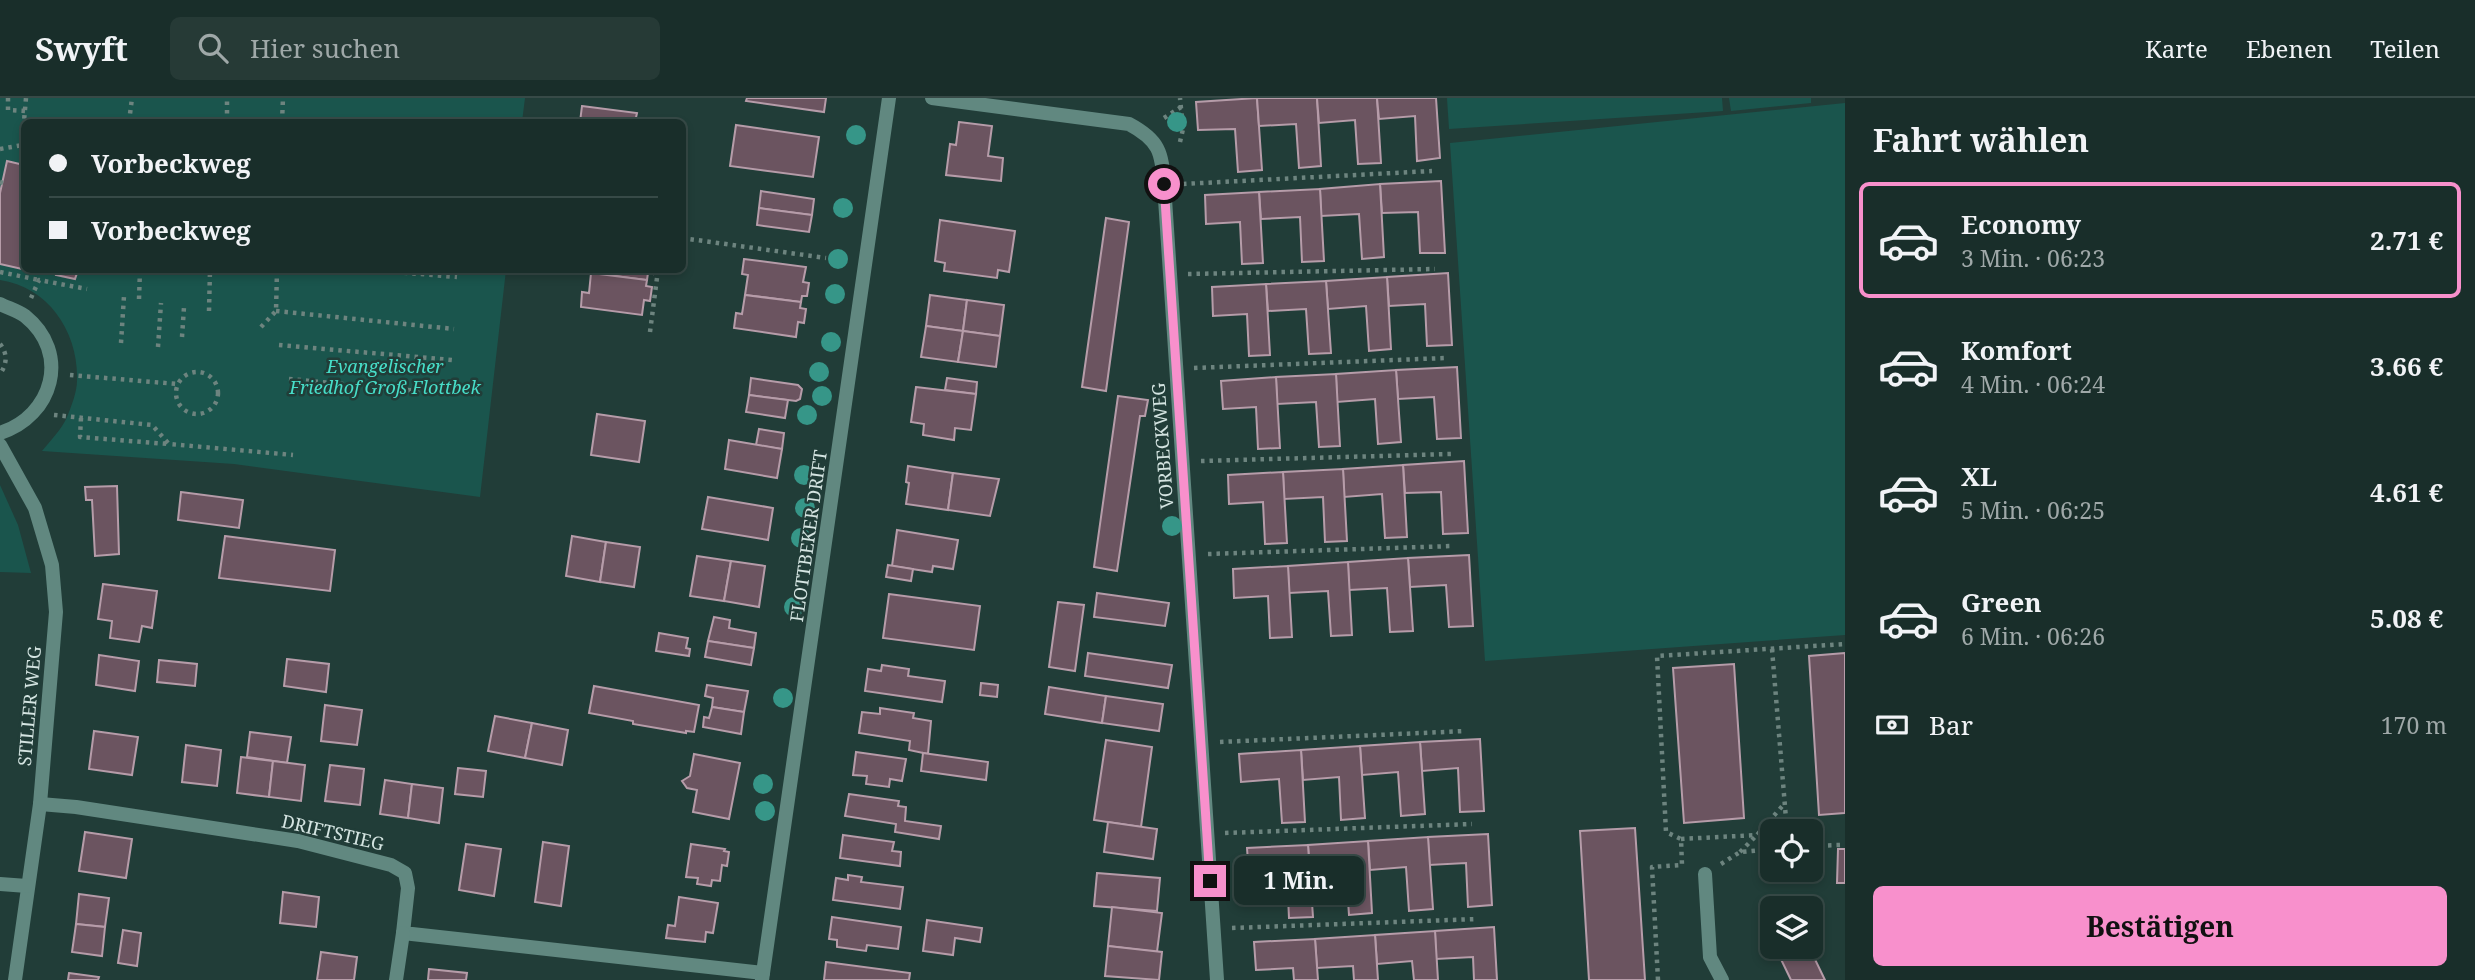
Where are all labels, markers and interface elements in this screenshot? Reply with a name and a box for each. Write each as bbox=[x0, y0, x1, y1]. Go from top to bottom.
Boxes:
search box bbox=[170, 17, 660, 80]
text: Swyft bbox=[35, 26, 128, 71]
icon: search bbox=[194, 29, 232, 67]
text: Hier suchen bbox=[250, 30, 400, 66]
text: Karte bbox=[2145, 32, 2208, 65]
text: Ebenen bbox=[2246, 32, 2332, 65]
text: Teilen bbox=[2370, 32, 2440, 65]
text: Fahrt wählen bbox=[1873, 118, 2089, 161]
text: Vorbeckweg bbox=[91, 145, 251, 181]
route start bbox=[1148, 168, 1180, 200]
text: Economy bbox=[1961, 206, 2081, 242]
icon: car bbox=[1877, 209, 1940, 272]
text: Vorbeckweg bbox=[91, 212, 251, 248]
text: 2.71 € bbox=[2370, 222, 2443, 258]
text: 3 Min. · 06:23 bbox=[1961, 242, 2105, 274]
text: Komfort bbox=[1961, 332, 2072, 368]
icon: car bbox=[1877, 335, 1940, 398]
text: 3.66 € bbox=[2370, 348, 2443, 384]
park label: Evangelischer Friedhof Groß Flottbek bbox=[288, 354, 481, 399]
text: 4 Min. · 06:24 bbox=[1961, 368, 2105, 400]
street label: VORBECKWEG bbox=[1146, 382, 1178, 510]
street label: FLOTTBEKER DRIFT bbox=[784, 449, 832, 623]
text: XL bbox=[1961, 458, 1997, 494]
icon: car bbox=[1877, 461, 1940, 524]
text: 4.61 € bbox=[2370, 474, 2443, 510]
text: 5 Min. · 06:25 bbox=[1961, 494, 2105, 526]
text: Green bbox=[1961, 584, 2042, 620]
icon: car bbox=[1877, 587, 1940, 650]
text: 5.08 € bbox=[2370, 600, 2443, 636]
text: 6 Min. · 06:26 bbox=[1961, 620, 2105, 652]
street label: STILLER WEG bbox=[12, 645, 46, 767]
icon: cash bbox=[1873, 706, 1911, 744]
text: Bar bbox=[1929, 707, 1973, 743]
text: 170 m bbox=[2381, 709, 2447, 741]
street label: DRIFTSTIEG bbox=[279, 809, 387, 855]
map controls bbox=[1760, 819, 1823, 959]
button: locate bbox=[1760, 819, 1823, 882]
callout: 1 Min. bbox=[1234, 856, 1364, 906]
text: 1 Min. bbox=[1263, 864, 1335, 896]
route end bbox=[1194, 865, 1226, 897]
button: Bestätigen bbox=[1873, 886, 2447, 966]
button: layers bbox=[1760, 896, 1823, 959]

